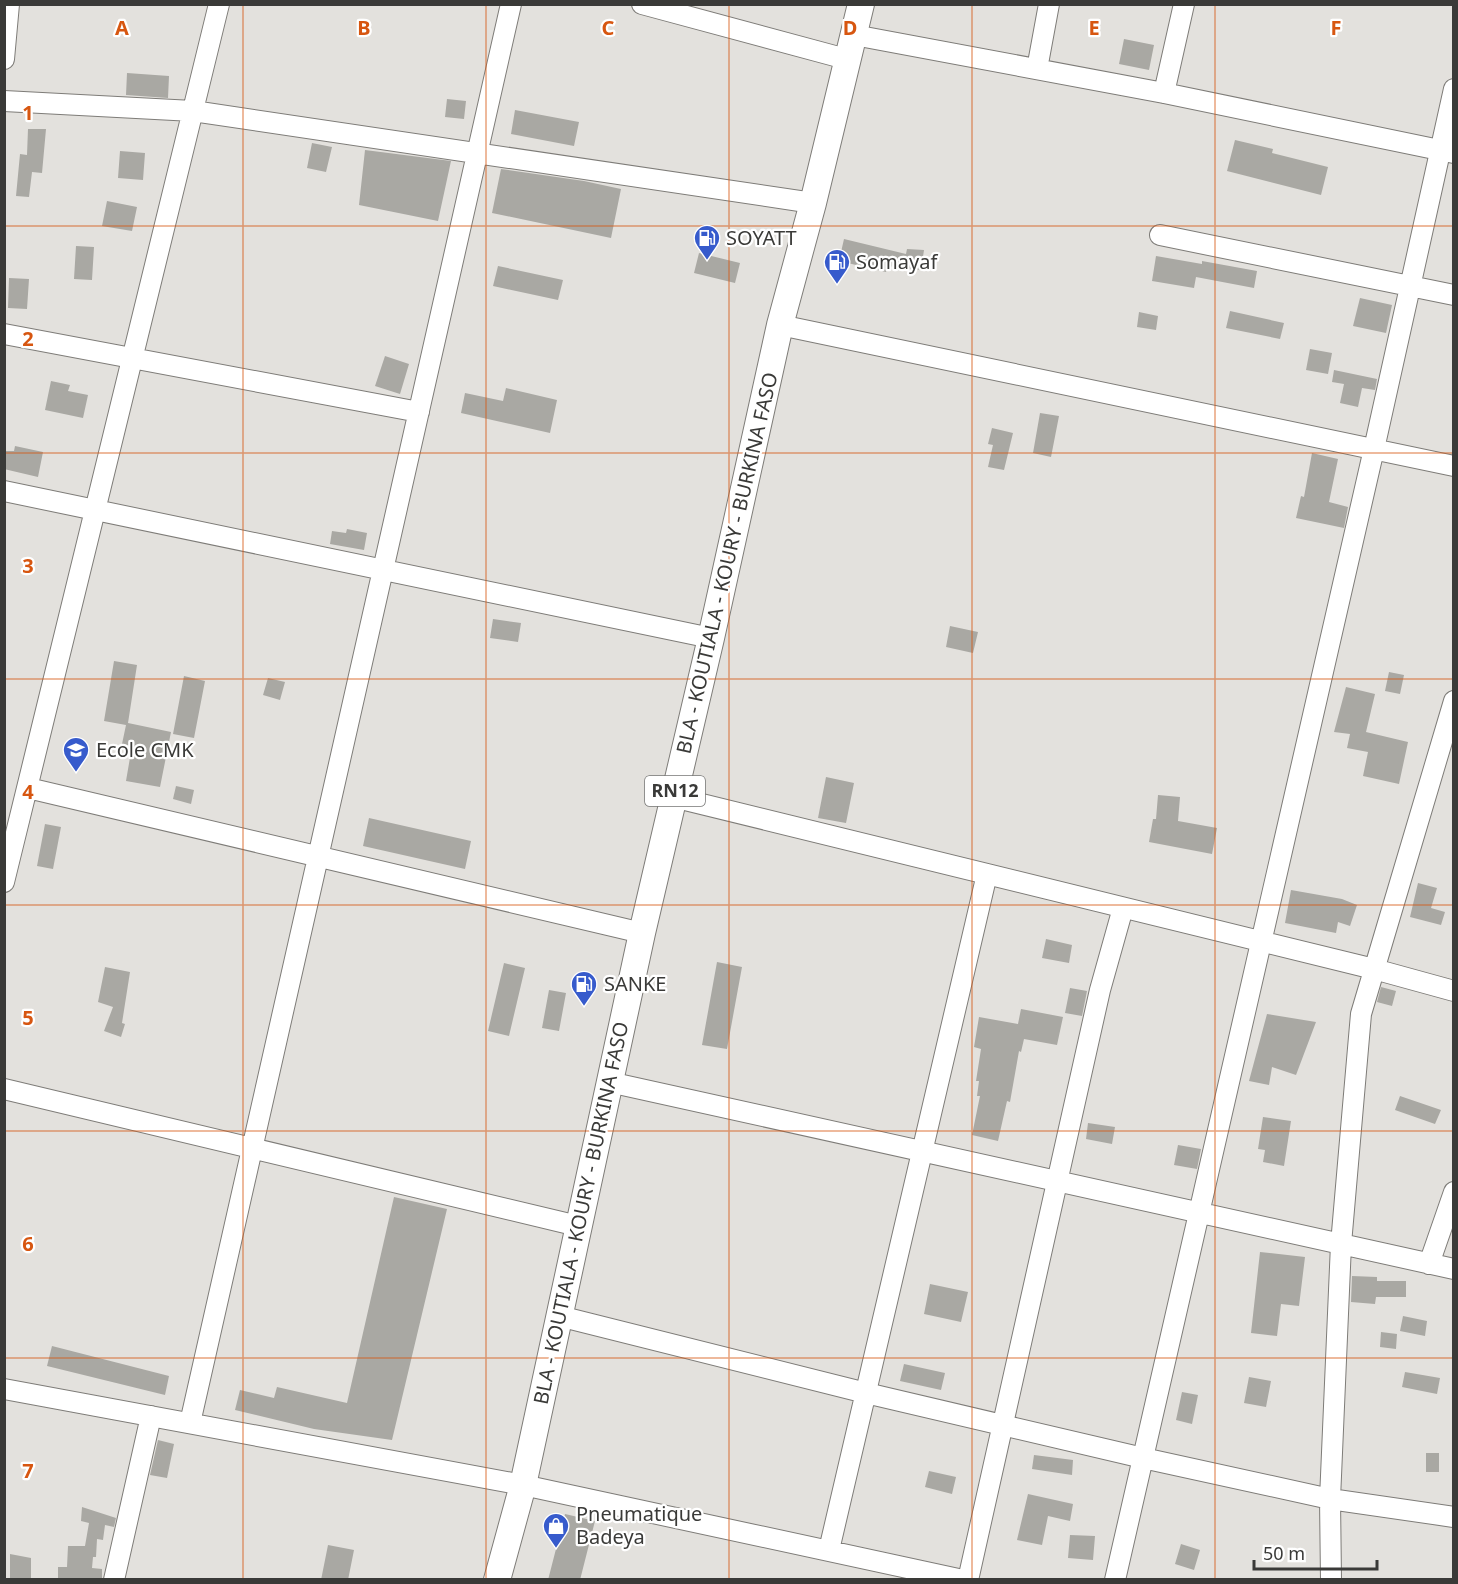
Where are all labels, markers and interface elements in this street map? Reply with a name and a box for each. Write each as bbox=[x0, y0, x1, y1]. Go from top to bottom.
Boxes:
text: A bbox=[115, 14, 129, 41]
text: B bbox=[357, 14, 371, 41]
text: C bbox=[602, 14, 615, 41]
text: D bbox=[843, 14, 857, 41]
text: E bbox=[1088, 14, 1100, 41]
text: F bbox=[1331, 14, 1341, 41]
text: 1 bbox=[22, 99, 34, 126]
fuel station icon: SOYATT bbox=[692, 223, 722, 261]
place label: SOYATT bbox=[726, 224, 797, 251]
fuel station icon: Somayaf bbox=[822, 247, 852, 285]
place label: Somayaf bbox=[856, 248, 938, 275]
text: 2 bbox=[22, 325, 34, 352]
street label: BLA - KOUTIALA - KOURY - BURKINA FASO bbox=[669, 370, 784, 756]
text: 3 bbox=[22, 552, 34, 579]
school or university icon: Ecole CMK bbox=[61, 735, 91, 773]
place label: Ecole CMK bbox=[96, 736, 194, 763]
road number: RN12 bbox=[645, 776, 705, 806]
text: 4 bbox=[22, 778, 34, 805]
fuel station icon: SANKE bbox=[569, 969, 599, 1007]
place label: SANKE bbox=[604, 970, 666, 997]
text: 5 bbox=[22, 1004, 34, 1031]
street label: BLA - KOUTIALA - KOURY - BURKINA FASO bbox=[527, 1019, 634, 1407]
text: 6 bbox=[22, 1230, 34, 1257]
text: 7 bbox=[22, 1457, 34, 1484]
place label: Pneumatique Badeya bbox=[576, 1500, 702, 1550]
shop icon: Pneumatique Badeya bbox=[541, 1511, 571, 1549]
scale bar bbox=[1254, 1533, 1377, 1571]
text: 50 m bbox=[1263, 1541, 1305, 1565]

